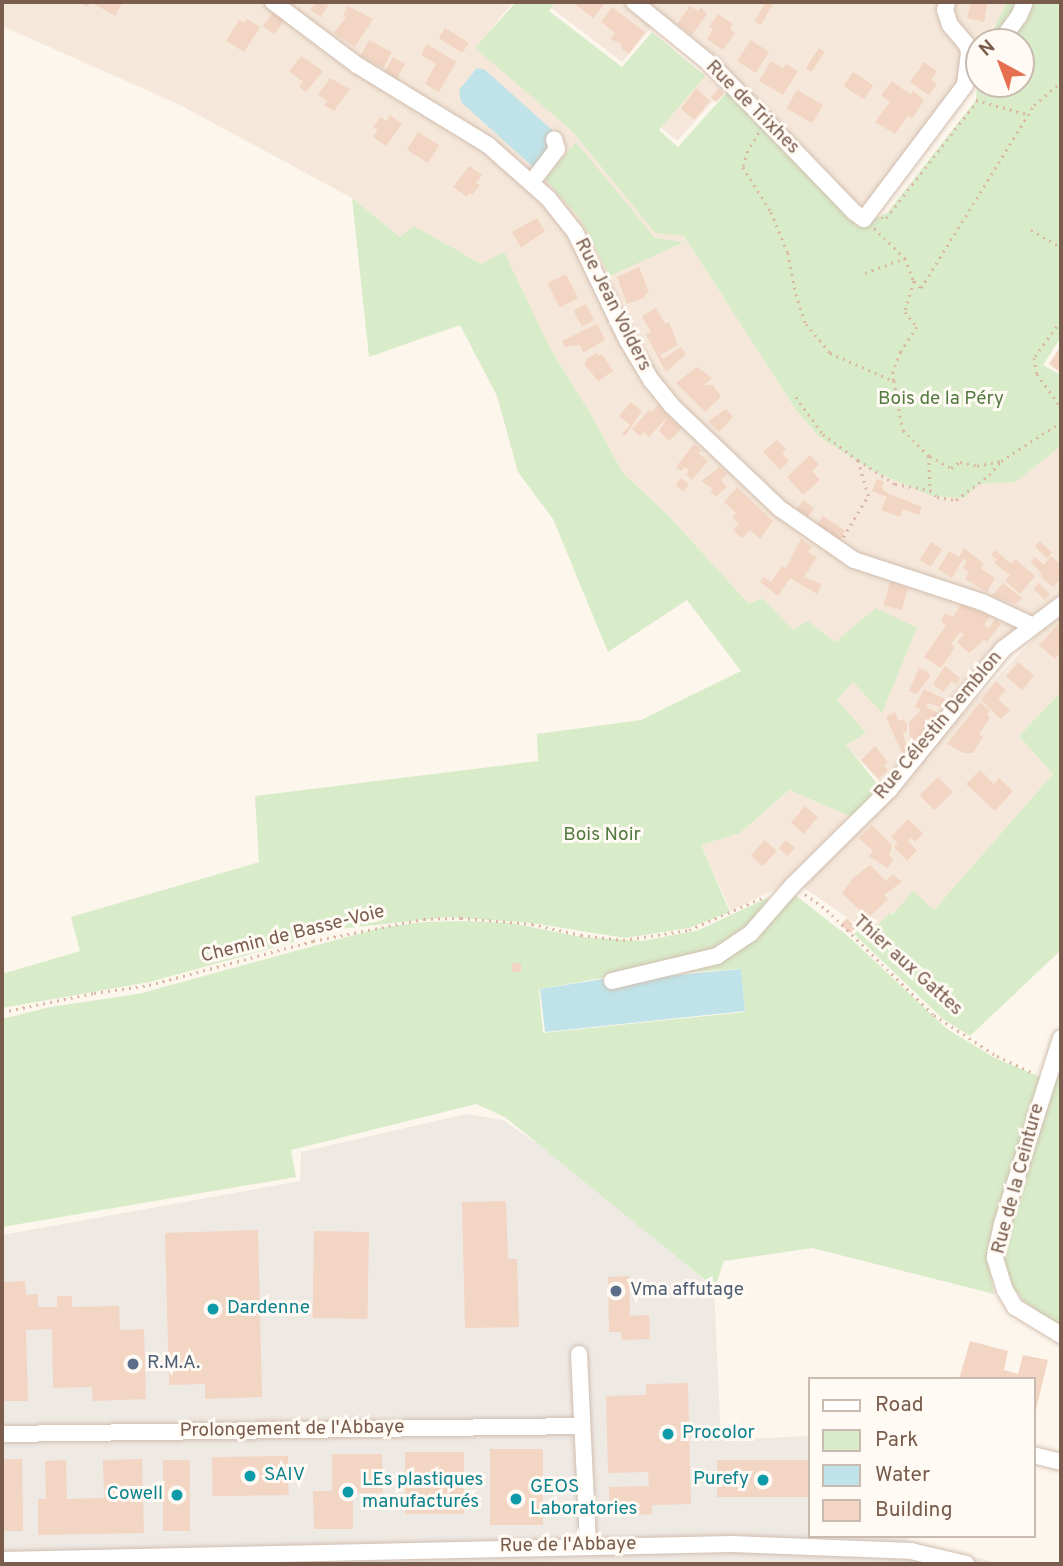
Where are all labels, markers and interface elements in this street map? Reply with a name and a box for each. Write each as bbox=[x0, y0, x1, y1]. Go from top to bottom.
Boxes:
north arrow bbox=[965, 28, 1035, 98]
text: N bbox=[975, 35, 1001, 62]
street label: Rue de Trixhes bbox=[700, 56, 804, 160]
street label: Rue Jean Volders bbox=[568, 234, 656, 376]
park label: Bois de la Péry bbox=[878, 389, 1004, 411]
street label: Rue Célestin Demblon bbox=[870, 647, 1008, 805]
park label: Bois Noir bbox=[563, 825, 641, 847]
street label: Chemin de Basse-Voie bbox=[199, 901, 387, 969]
street label: Thier aux Gattes bbox=[848, 911, 966, 1021]
street label: Rue de la Ceinture bbox=[988, 1101, 1050, 1257]
place label: Vma affutage bbox=[630, 1280, 744, 1302]
marker: Vma affutage bbox=[608, 1283, 624, 1299]
place label: Dardenne bbox=[227, 1298, 310, 1320]
marker: Dardenne bbox=[205, 1301, 221, 1317]
place label: R.M.A. bbox=[147, 1353, 200, 1375]
marker: R.M.A. bbox=[125, 1356, 141, 1372]
legend bbox=[808, 1377, 1035, 1538]
text: Road bbox=[875, 1392, 924, 1419]
street label: Prolongement de l'Abbaye bbox=[179, 1417, 405, 1443]
place label: Procolor bbox=[682, 1423, 755, 1445]
marker: Procolor bbox=[660, 1426, 676, 1442]
text: Park bbox=[875, 1427, 918, 1454]
text: Water bbox=[875, 1462, 930, 1489]
place label: SAIV bbox=[264, 1465, 305, 1487]
marker: SAIV bbox=[242, 1468, 258, 1484]
place label: Purefy bbox=[693, 1469, 749, 1491]
place label: LEs plastiques manufacturés bbox=[362, 1470, 483, 1514]
marker: Purefy bbox=[755, 1472, 771, 1488]
place label: GEOS Laboratories bbox=[530, 1477, 637, 1521]
place label: Cowell bbox=[107, 1484, 163, 1506]
marker: LEs plastiques manufacturés bbox=[340, 1484, 356, 1500]
marker: Cowell bbox=[169, 1487, 185, 1503]
marker: GEOS Laboratories bbox=[508, 1491, 524, 1507]
text: Building bbox=[875, 1497, 953, 1524]
street label: Rue de l'Abbaye bbox=[499, 1533, 637, 1559]

